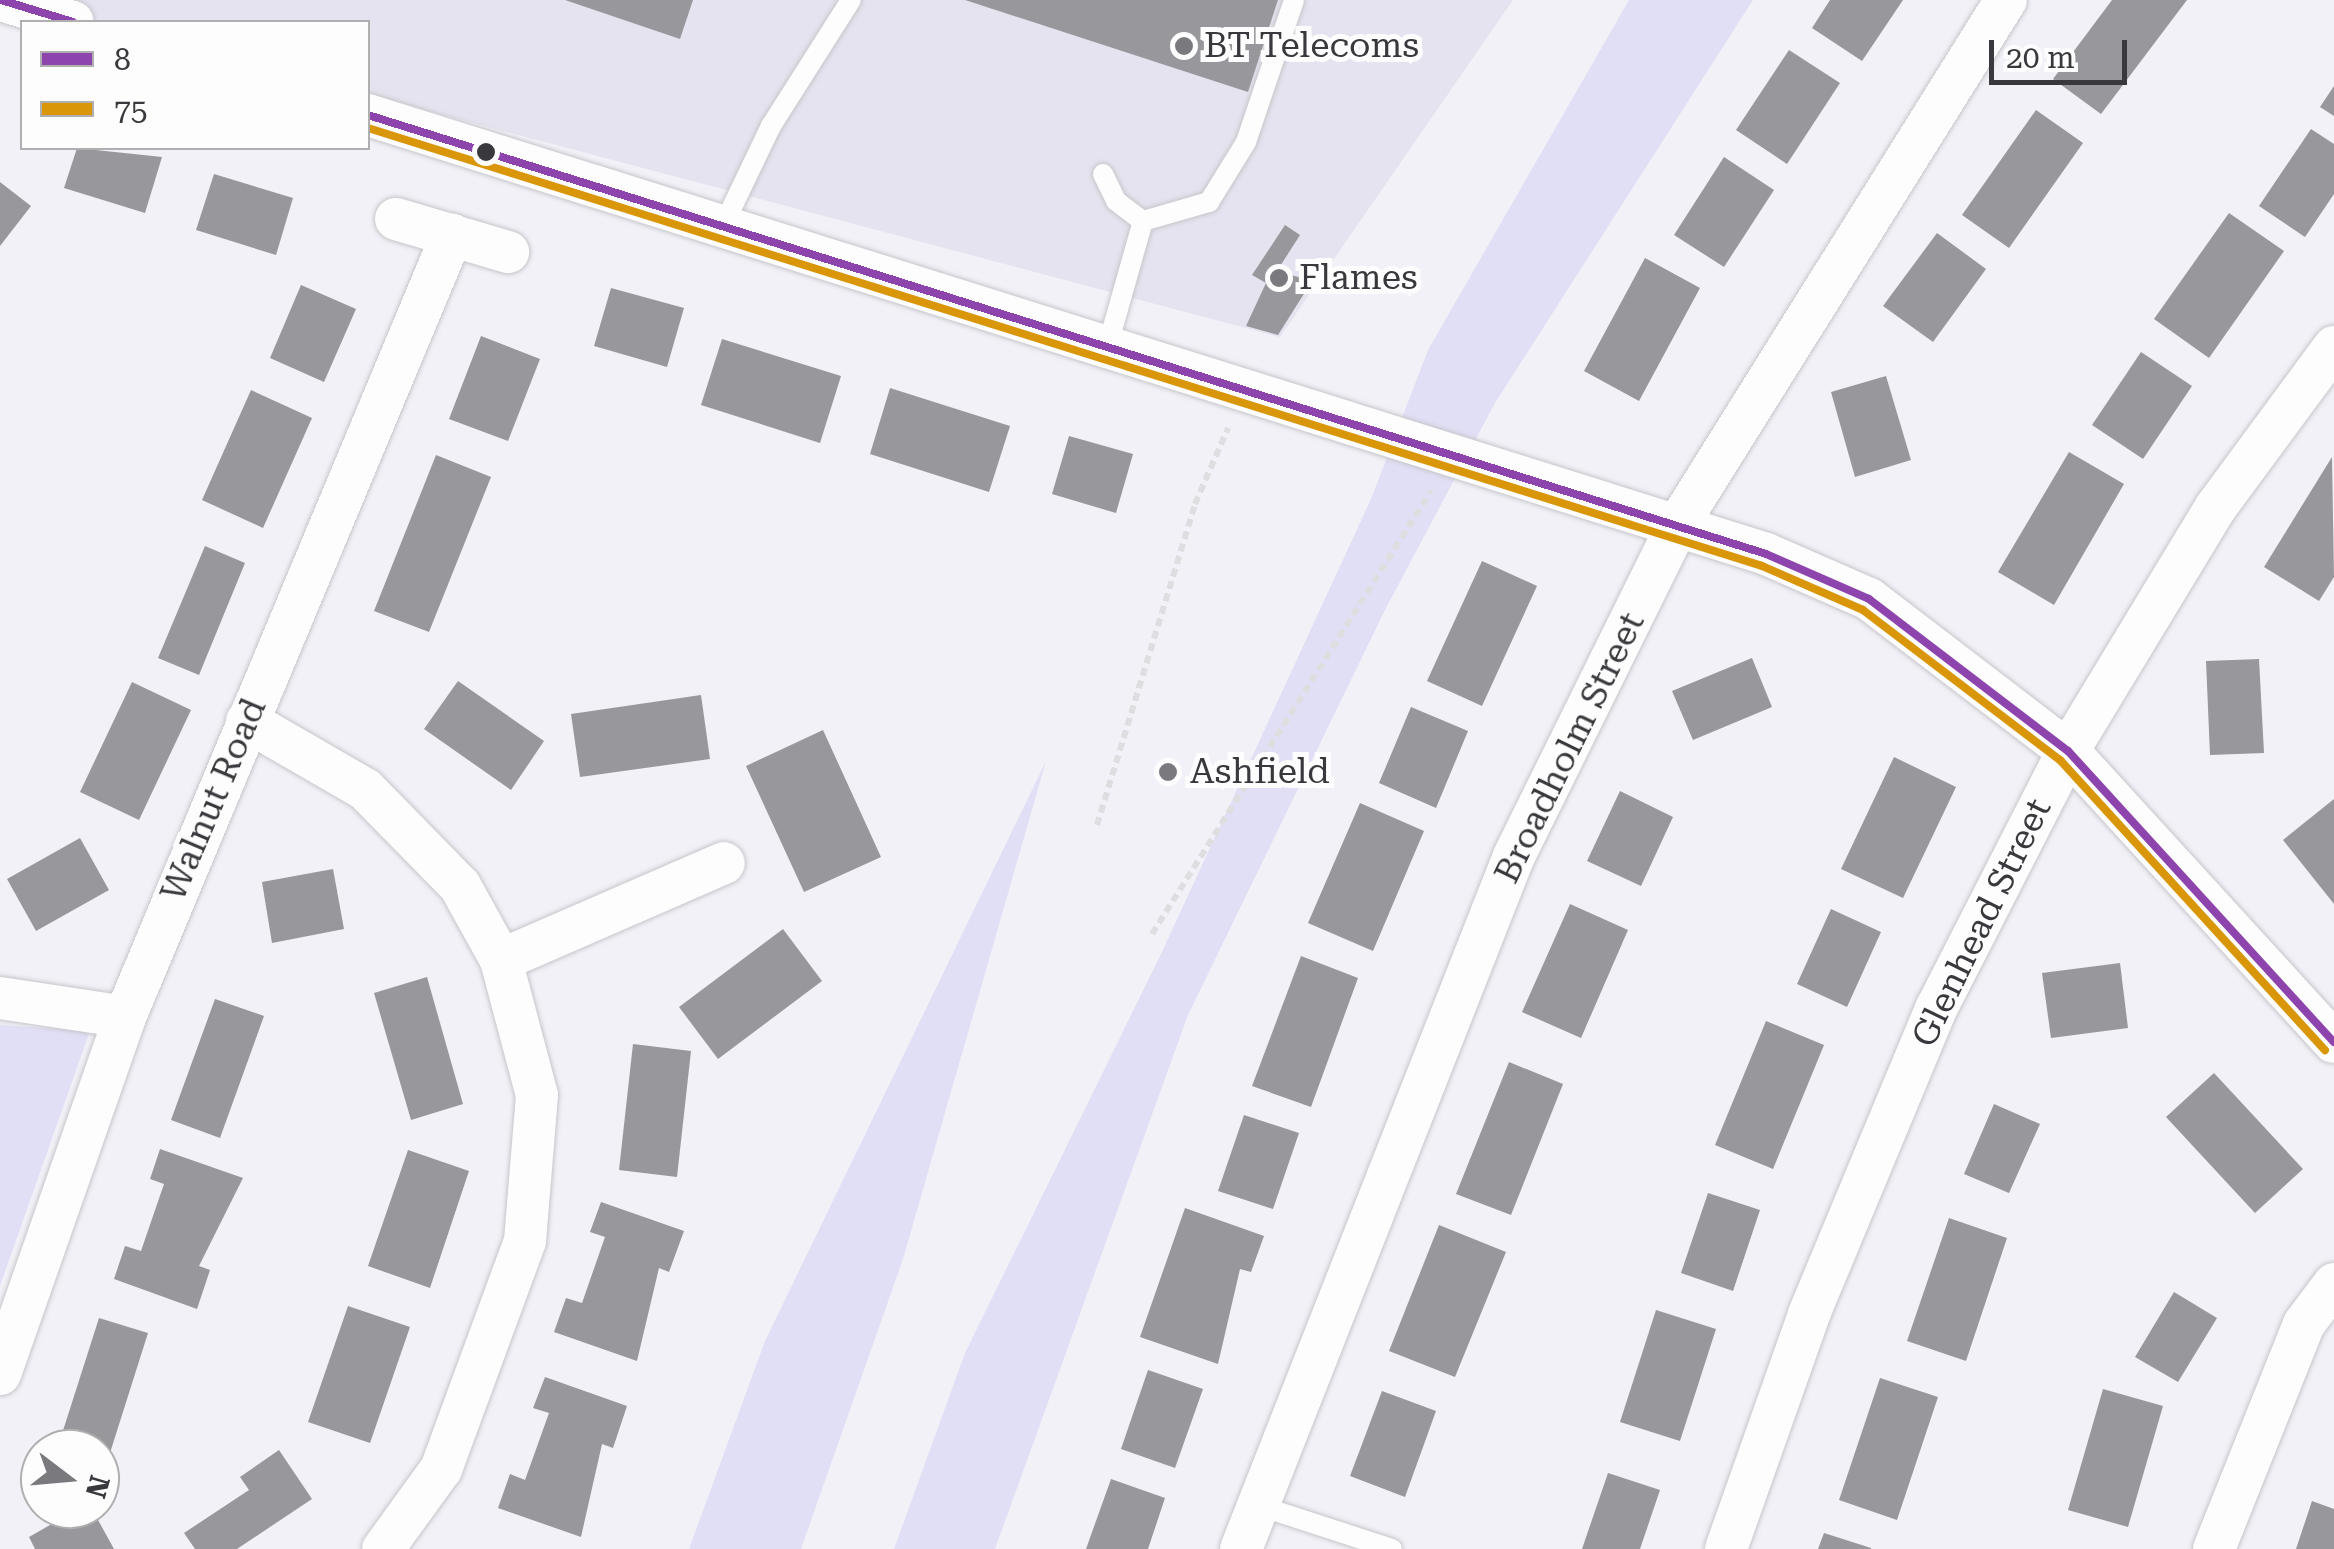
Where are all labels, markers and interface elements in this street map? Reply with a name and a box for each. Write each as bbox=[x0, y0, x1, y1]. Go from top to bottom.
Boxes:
legend bbox=[20, 20, 370, 150]
scale bar bbox=[1994, 20, 2132, 82]
place label: BT Telecoms bbox=[1204, 25, 1419, 67]
marker: BT Telecoms bbox=[1173, 35, 1195, 57]
text: 20 m bbox=[2006, 40, 2075, 75]
text: 8 bbox=[114, 42, 131, 77]
text: 75 bbox=[114, 92, 148, 127]
unlabelled marker bbox=[476, 142, 496, 162]
place label: Flames bbox=[1299, 257, 1418, 299]
marker: Flames bbox=[1268, 267, 1290, 289]
street label: Broadholm Street bbox=[1486, 606, 1654, 890]
street label: Walnut Road bbox=[153, 692, 275, 908]
place label: Ashfield bbox=[1190, 751, 1330, 793]
marker: Ashfield bbox=[1155, 759, 1181, 785]
street label: Glenhead Street bbox=[1904, 792, 2060, 1054]
north arrow bbox=[20, 1429, 120, 1529]
text: N bbox=[79, 1472, 116, 1502]

